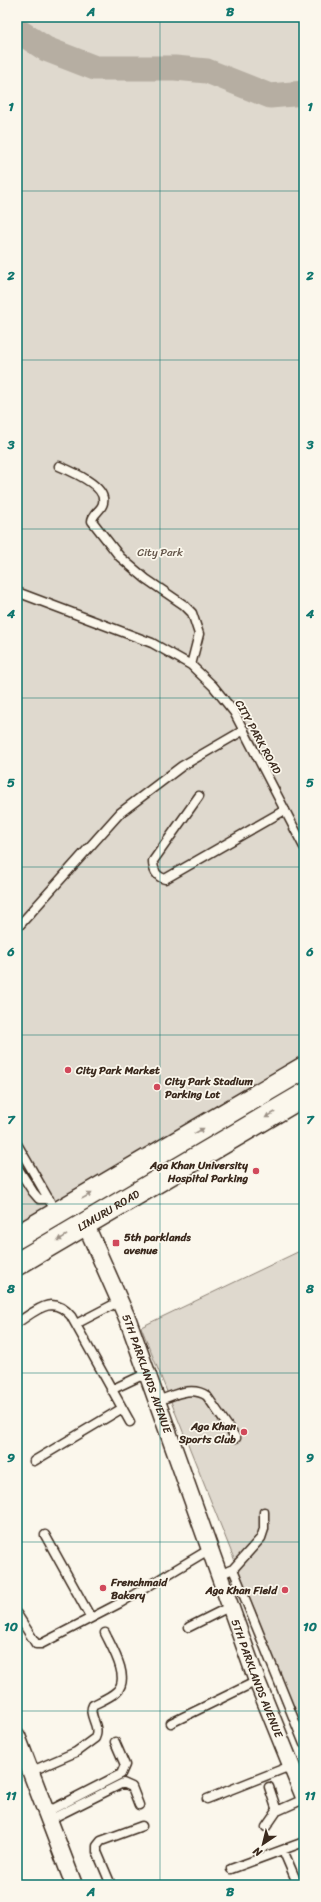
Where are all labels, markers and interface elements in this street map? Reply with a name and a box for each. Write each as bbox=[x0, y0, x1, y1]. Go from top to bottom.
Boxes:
text: A bbox=[86, 0, 95, 23]
text: B bbox=[226, 0, 235, 23]
text: 1 bbox=[8, 95, 14, 118]
text: 1 bbox=[307, 95, 313, 118]
text: 2 bbox=[6, 264, 15, 287]
text: 2 bbox=[305, 264, 314, 287]
text: 3 bbox=[6, 433, 15, 456]
text: 3 bbox=[305, 433, 314, 456]
park label: City Park bbox=[137, 543, 183, 562]
text: 4 bbox=[6, 602, 16, 625]
text: 4 bbox=[305, 602, 315, 625]
street label: CITY PARK ROAD bbox=[230, 696, 287, 778]
text: 5 bbox=[7, 771, 15, 794]
text: 5 bbox=[306, 771, 314, 794]
text: 6 bbox=[6, 940, 15, 963]
text: 6 bbox=[305, 940, 314, 963]
place label: City Park Market bbox=[75, 1061, 160, 1080]
marker: City Park Market bbox=[63, 1065, 73, 1075]
place label: City Park Stadium Parking Lot bbox=[164, 1072, 253, 1104]
marker: City Park Stadium Parking Lot bbox=[152, 1082, 162, 1092]
text: 7 bbox=[7, 1108, 16, 1131]
text: 7 bbox=[306, 1108, 315, 1131]
one-way arrow bbox=[264, 1112, 276, 1119]
one-way arrow bbox=[193, 1127, 205, 1134]
place label: Aga Khan University Hospital Parking bbox=[149, 1156, 248, 1188]
marker: Aga Khan University Hospital Parking bbox=[251, 1166, 261, 1176]
street label: LIMURU ROAD bbox=[73, 1184, 144, 1236]
one-way arrow bbox=[81, 1192, 93, 1199]
place label: 5th parklands avenue bbox=[123, 1228, 191, 1260]
one-way arrow bbox=[56, 1234, 68, 1241]
marker: 5th parklands avenue bbox=[111, 1238, 121, 1248]
text: 8 bbox=[6, 1277, 15, 1300]
text: 8 bbox=[305, 1277, 314, 1300]
street label: 5TH PARKLANDS AVENUE bbox=[117, 1311, 178, 1437]
place label: Aga Khan Sports Club bbox=[178, 1417, 236, 1449]
marker: Aga Khan Sports Club bbox=[239, 1427, 249, 1437]
text: 9 bbox=[7, 1446, 15, 1469]
text: 9 bbox=[306, 1446, 314, 1469]
place label: Frenchmaid Bakery bbox=[110, 1573, 168, 1605]
place label: Aga Khan Field bbox=[204, 1581, 278, 1600]
marker: Frenchmaid Bakery bbox=[98, 1583, 108, 1593]
marker: Aga Khan Field bbox=[280, 1585, 290, 1595]
text: 10 bbox=[4, 1615, 18, 1638]
text: 10 bbox=[303, 1615, 317, 1638]
street label: 5TH PARKLANDS AVENUE bbox=[226, 1616, 289, 1741]
text: 11 bbox=[5, 1784, 17, 1807]
text: 11 bbox=[304, 1784, 316, 1807]
north arrow bbox=[243, 1824, 283, 1864]
text: N bbox=[249, 1842, 267, 1862]
text: A bbox=[86, 1880, 95, 1902]
text: B bbox=[226, 1880, 235, 1902]

